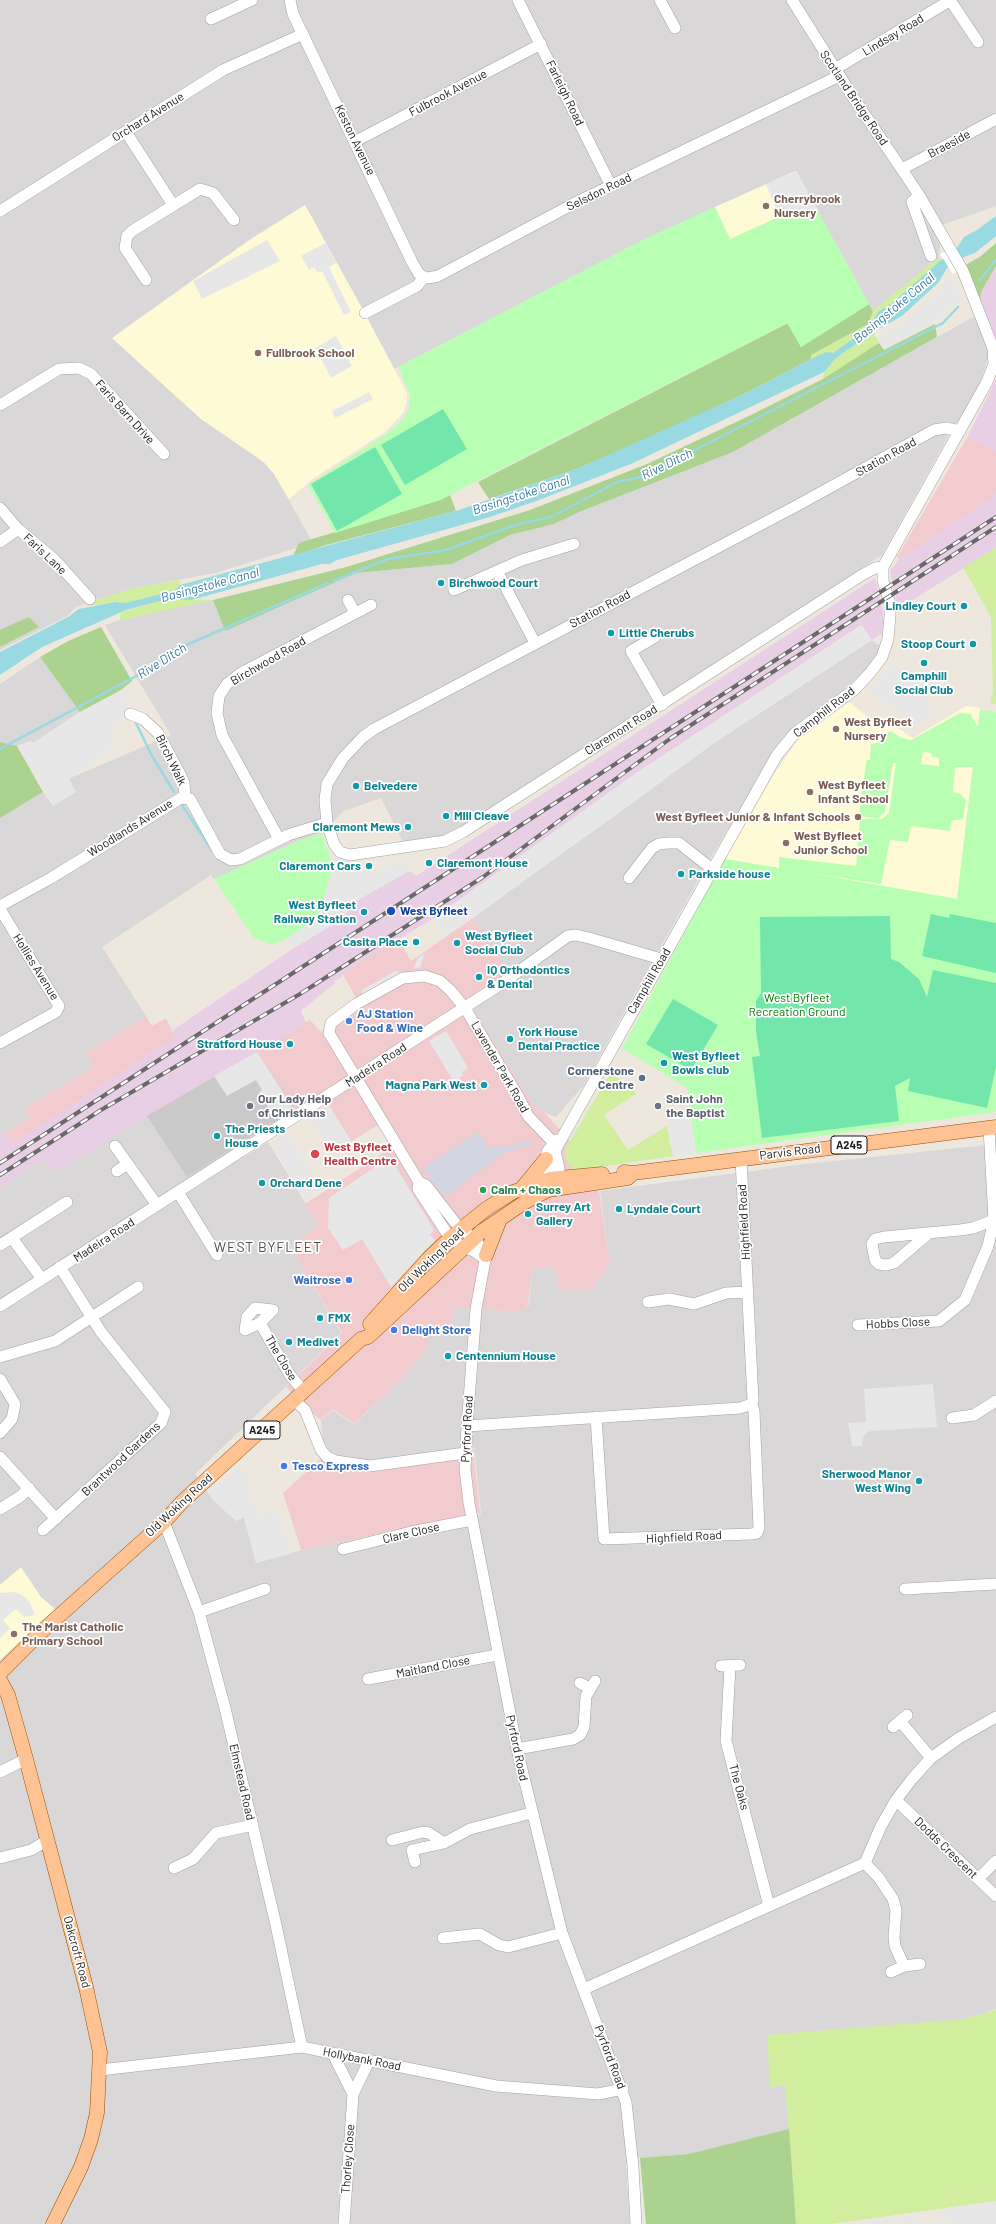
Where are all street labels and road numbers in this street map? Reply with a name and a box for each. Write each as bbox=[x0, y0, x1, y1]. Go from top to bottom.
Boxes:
street label: Lindsay Road bbox=[860, 11, 926, 59]
street label: Scotland Bridge Road bbox=[817, 48, 891, 148]
street label: Farleigh Road bbox=[543, 58, 587, 128]
street label: Fulbrook Avenue bbox=[407, 66, 489, 120]
street label: Orchard Avenue bbox=[109, 89, 187, 145]
street label: Keston Avenue bbox=[332, 102, 378, 178]
street label: Braeside bbox=[925, 127, 973, 161]
street label: Selsdon Road bbox=[564, 170, 634, 214]
street label: Faris Barn Drive bbox=[92, 377, 158, 447]
street label: Station Road bbox=[853, 435, 919, 479]
street label: Faris Lane bbox=[20, 530, 70, 578]
street label: Station Road bbox=[567, 587, 633, 631]
street label: Birchwood Road bbox=[228, 634, 308, 688]
street label: Camphill Road bbox=[790, 684, 858, 740]
street label: Claremont Road bbox=[582, 702, 660, 758]
street label: Birch Walk bbox=[153, 732, 189, 788]
street label: Woodlands Avenue bbox=[85, 796, 175, 860]
street label: Hollies Avenue bbox=[10, 931, 62, 1003]
street label: Camphill Road bbox=[624, 945, 674, 1017]
street label: Lavender Park Road bbox=[468, 1019, 532, 1115]
street label: Madeira Road bbox=[343, 1040, 409, 1090]
road number: A245 bbox=[831, 1136, 867, 1154]
street label: Parvis Road bbox=[759, 1141, 821, 1163]
street label: Highfield Road bbox=[735, 1184, 753, 1260]
street label: Madeira Road bbox=[71, 1215, 137, 1265]
street label: Old Woking Road bbox=[395, 1225, 467, 1295]
street label: Hobbs Close bbox=[865, 1314, 931, 1332]
street label: The Close bbox=[262, 1333, 300, 1383]
street label: Pyrford Road bbox=[458, 1395, 476, 1463]
street label: Brantwood Gardens bbox=[79, 1419, 163, 1499]
road number: A245 bbox=[244, 1421, 280, 1439]
street label: Old Woking Road bbox=[142, 1470, 216, 1540]
street label: Clare Close bbox=[381, 1519, 441, 1547]
street label: Highfield Road bbox=[646, 1528, 722, 1546]
street label: Maitland Close bbox=[395, 1653, 471, 1681]
street label: Pyrford Road bbox=[503, 1714, 531, 1782]
street label: Elmstead Road bbox=[226, 1742, 258, 1822]
street label: The Oaks bbox=[726, 1762, 752, 1812]
street label: Dodds Crescent bbox=[911, 1814, 981, 1882]
street label: Oakcroft Road bbox=[60, 1914, 94, 1990]
street label: Pyrford Road bbox=[591, 2023, 629, 2091]
street label: Hollybank Road bbox=[322, 2044, 402, 2074]
street label: Thorley Close bbox=[338, 2124, 358, 2194]

